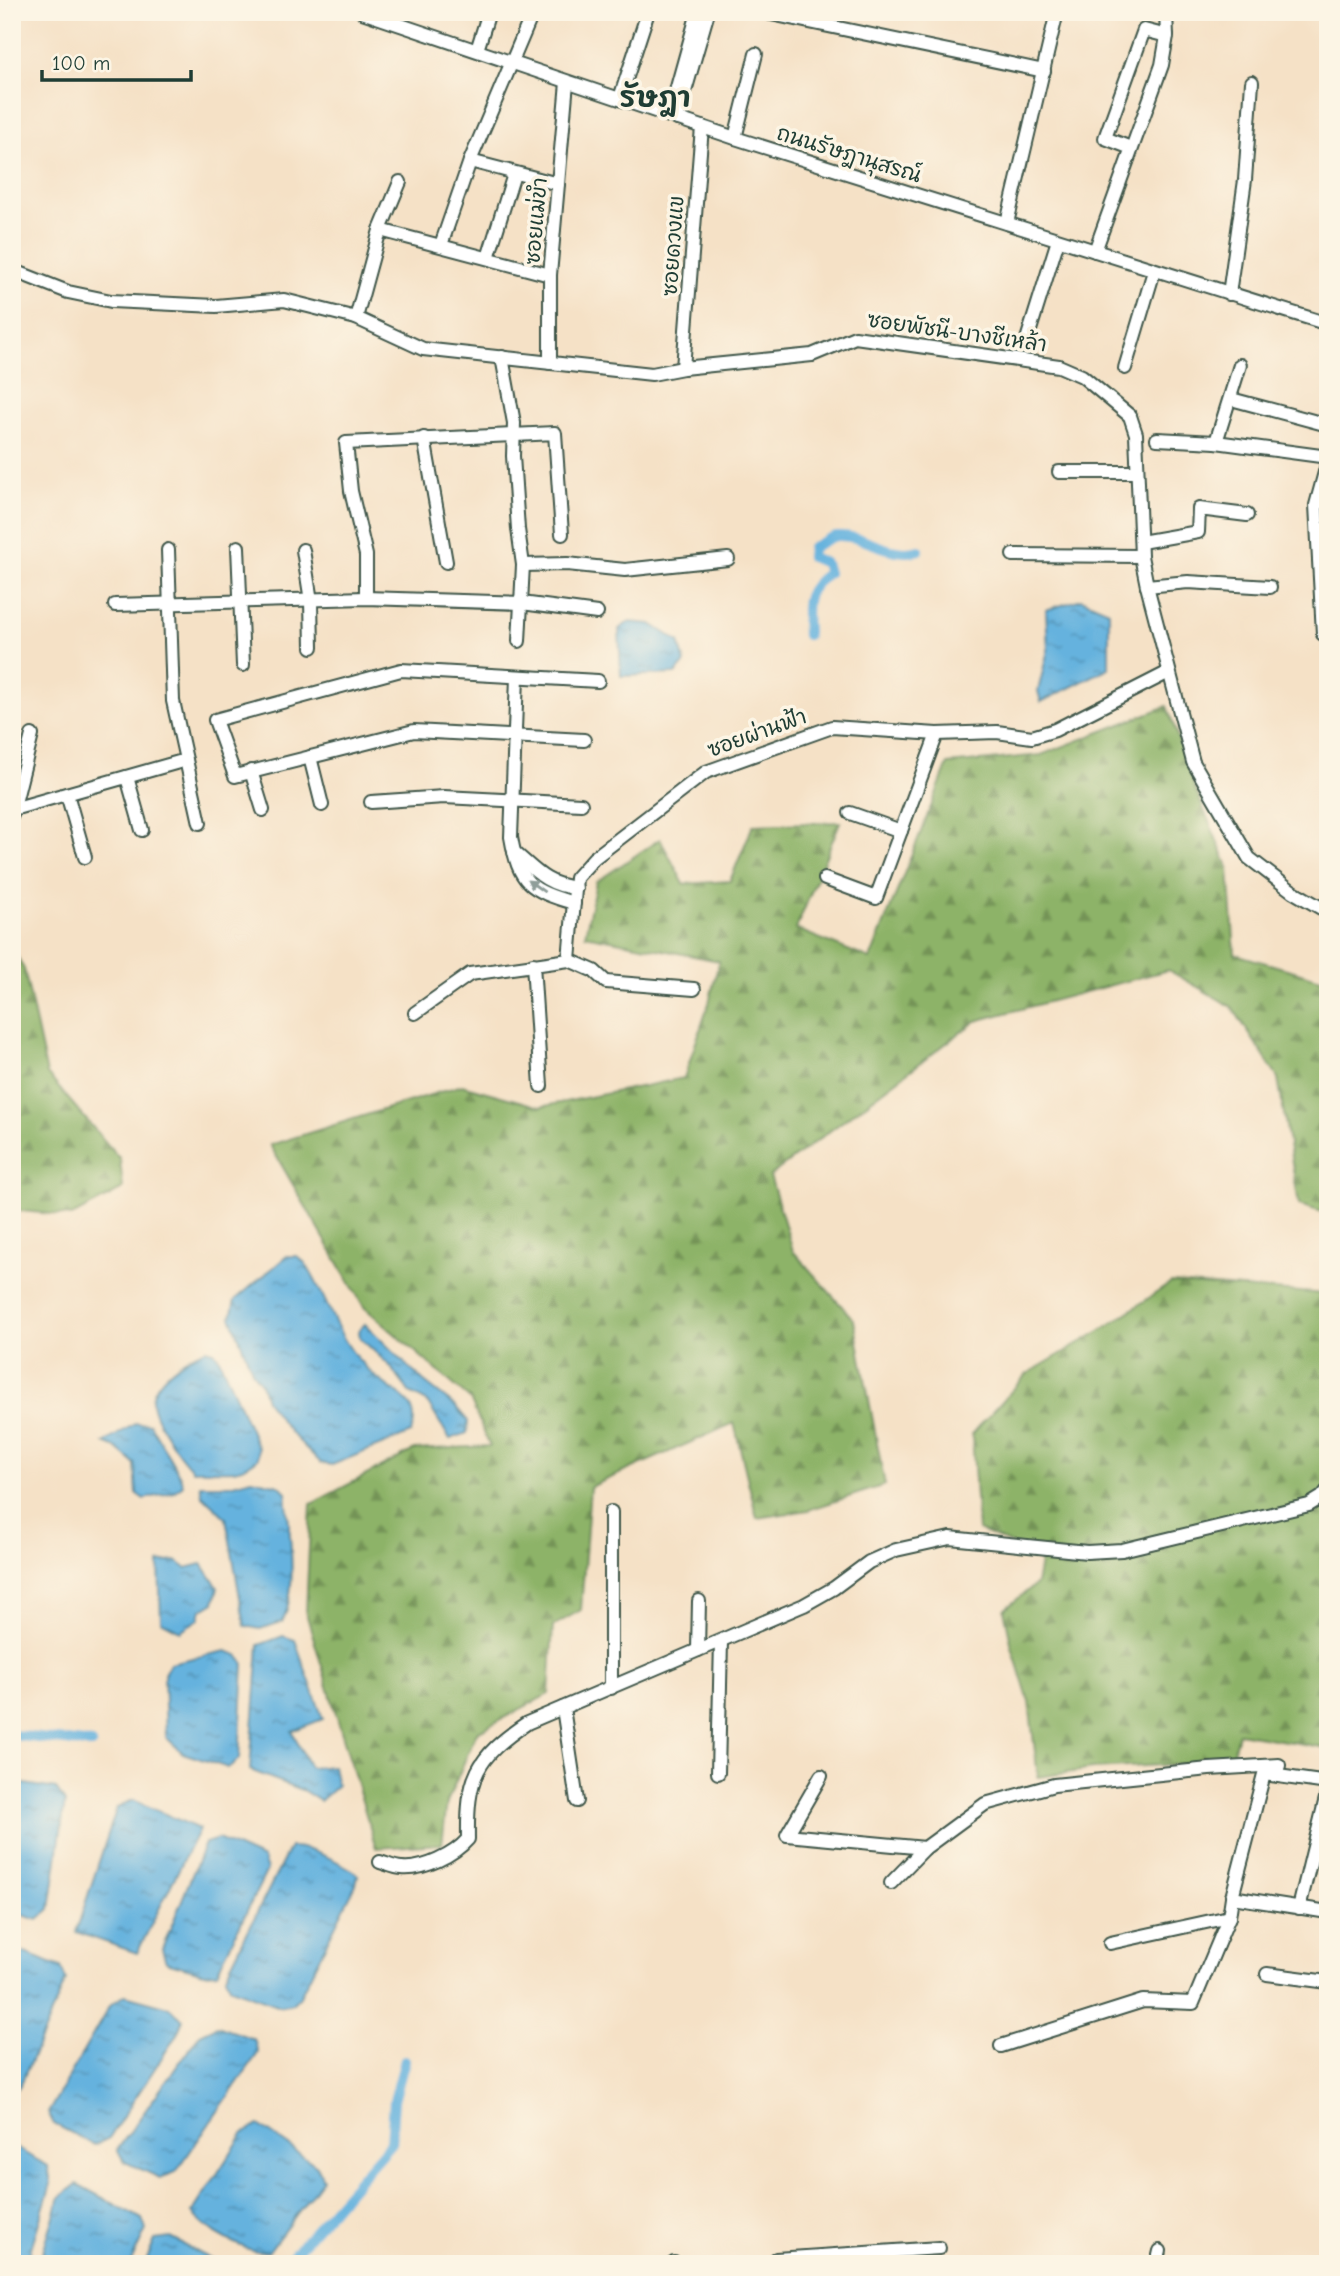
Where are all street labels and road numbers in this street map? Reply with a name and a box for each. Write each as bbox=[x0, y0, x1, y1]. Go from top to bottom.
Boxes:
street label: ถนนรัษฎานุสรณ์ bbox=[773, 120, 924, 191]
street label: ซอยแม่ขำ bbox=[519, 176, 552, 266]
street label: ซอยดวงแข bbox=[658, 195, 688, 297]
street label: ซอยพัชนี-บางชีเหล้า bbox=[866, 307, 1048, 356]
street label: ซอยผ่านฟ้า bbox=[704, 702, 810, 762]

